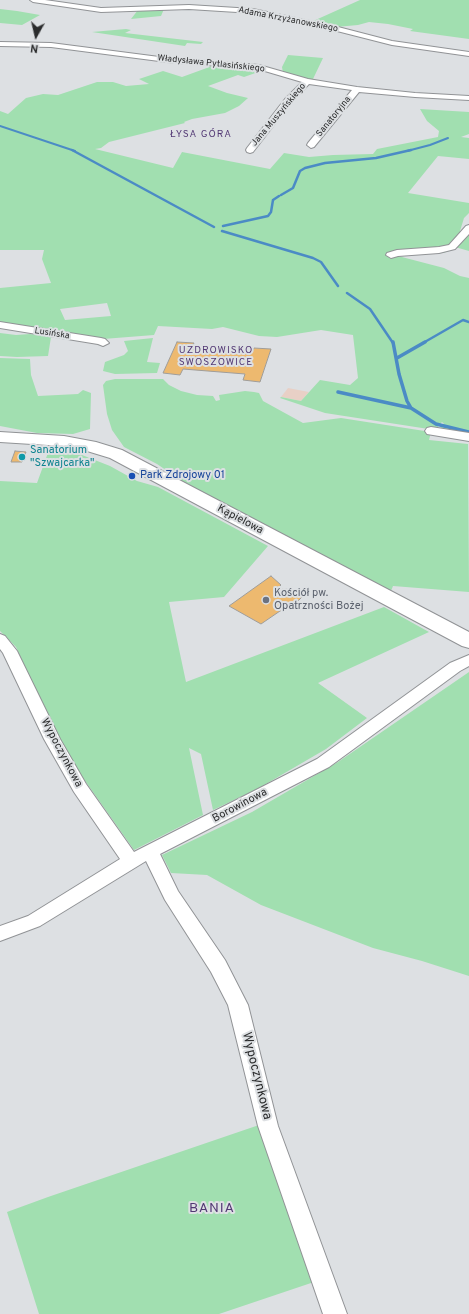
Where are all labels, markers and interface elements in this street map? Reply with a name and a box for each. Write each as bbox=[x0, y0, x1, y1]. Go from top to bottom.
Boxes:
street label: Adama Krzyżanowskiego bbox=[237, 5, 339, 35]
north arrow bbox=[16, 16, 56, 56]
text: N bbox=[29, 40, 39, 55]
street label: Władysława Pytlasińskiego bbox=[157, 53, 265, 75]
street label: Jana Muszyńskiego bbox=[250, 81, 308, 149]
street label: Sanatoryjna bbox=[314, 95, 354, 139]
district label: ŁYSA GÓRA bbox=[170, 129, 232, 141]
street label: Lusińska bbox=[34, 326, 70, 342]
district label: UZDROWISKO SWOSZOWICE bbox=[179, 345, 253, 368]
place label: Sanatorium "Szwajcarka" bbox=[30, 444, 94, 470]
marker: Sanatorium "Szwajcarka" bbox=[17, 452, 27, 462]
place label: Park Zdrojowy 01 bbox=[140, 469, 225, 483]
marker: Park Zdrojowy 01 bbox=[127, 471, 137, 481]
street label: Kąpielowa bbox=[215, 502, 265, 538]
place label: Kościół pw. Opatrzności Bożej bbox=[274, 587, 363, 613]
marker: Kościół pw. Opatrzności Bożej bbox=[261, 595, 271, 605]
street label: Wypoczynkowa bbox=[37, 716, 85, 790]
street label: Borowinowa bbox=[210, 786, 270, 826]
street label: Wypoczynkowa bbox=[238, 1031, 274, 1121]
district label: BANIA bbox=[189, 1201, 235, 1217]

